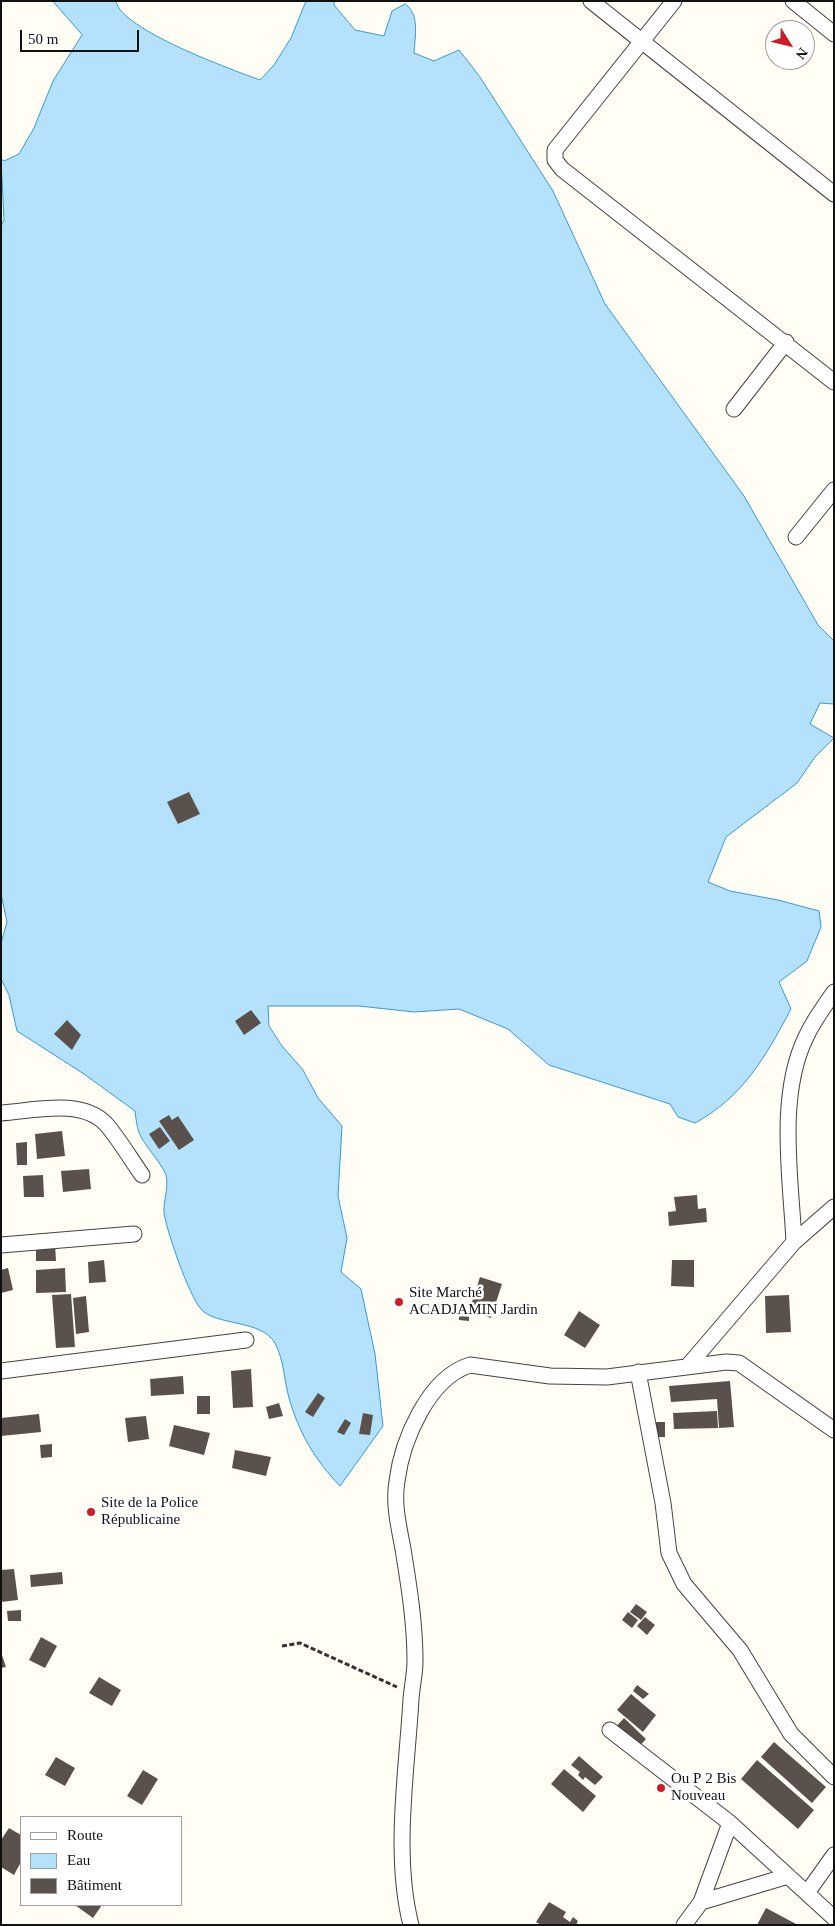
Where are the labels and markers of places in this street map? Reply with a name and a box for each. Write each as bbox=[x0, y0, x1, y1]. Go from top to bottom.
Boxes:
place label: Site Marché ACADJAMIN Jardin bbox=[409, 1284, 538, 1319]
marker: Site Marché ACADJAMIN Jardin bbox=[393, 1296, 405, 1308]
place label: Site de la Police Républicaine bbox=[101, 1494, 198, 1529]
marker: Site de la Police Républicaine bbox=[85, 1506, 97, 1518]
place label: Ou P 2 Bis Nouveau bbox=[671, 1770, 736, 1805]
marker: Ou P 2 Bis Nouveau bbox=[655, 1782, 667, 1794]

